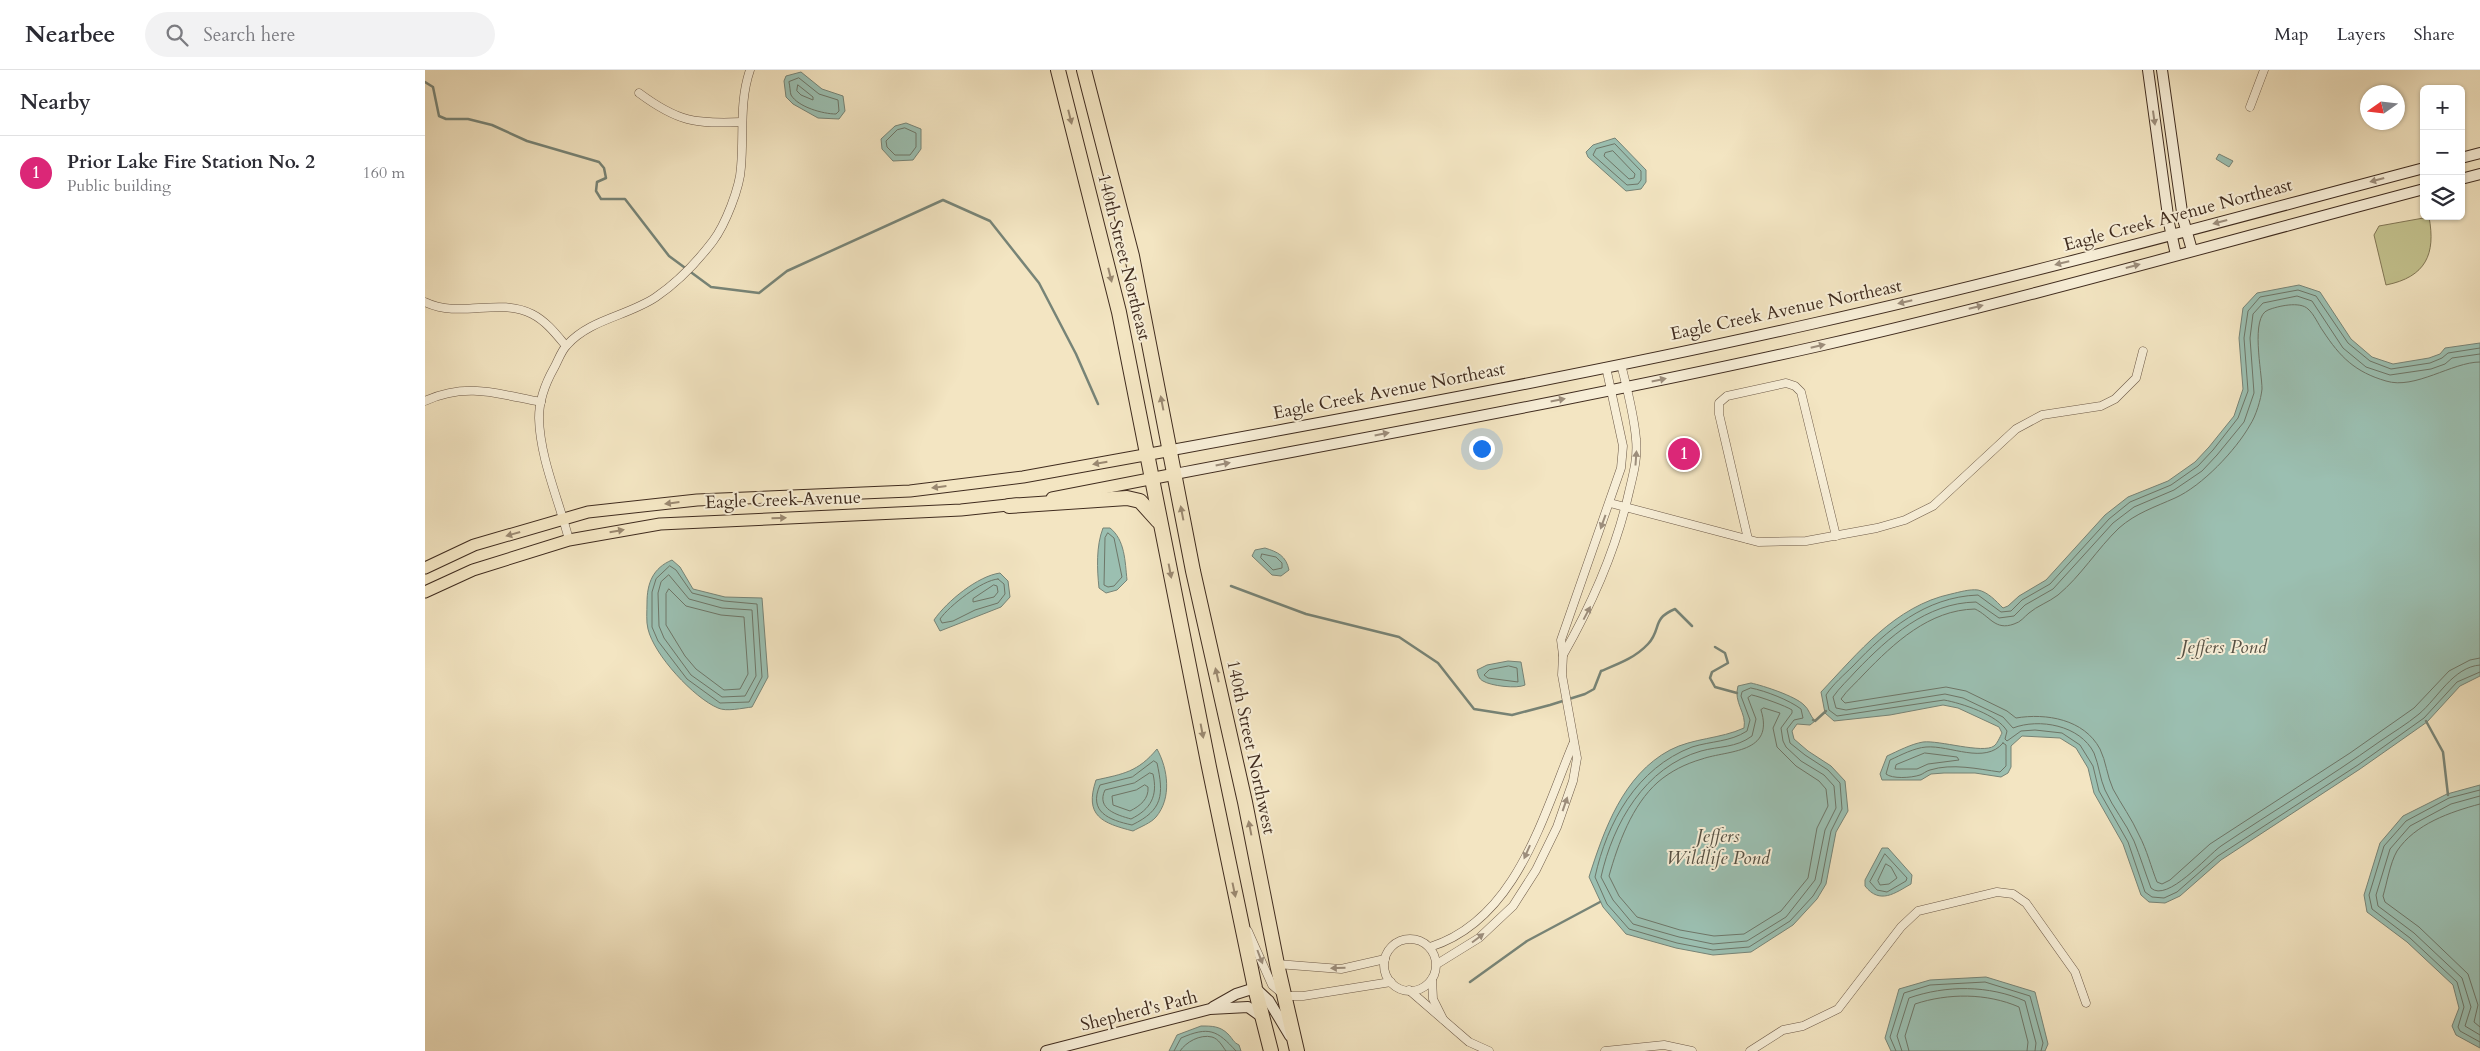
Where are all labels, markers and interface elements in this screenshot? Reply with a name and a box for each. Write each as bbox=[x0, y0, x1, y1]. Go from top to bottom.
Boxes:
search box bbox=[145, 12, 495, 57]
text: Nearbee bbox=[25, 18, 115, 51]
icon: search bbox=[163, 21, 191, 49]
text: Search here bbox=[203, 22, 295, 48]
text: Map bbox=[2274, 22, 2309, 47]
text: Layers bbox=[2337, 22, 2386, 47]
text: Share bbox=[2414, 22, 2455, 47]
north arrow bbox=[2360, 85, 2405, 130]
map controls bbox=[2420, 85, 2465, 220]
button: + bbox=[2420, 85, 2465, 130]
text: Nearby bbox=[20, 88, 91, 117]
one-way arrow bbox=[1066, 110, 1074, 125]
one-way arrow bbox=[2150, 111, 2158, 127]
button: − bbox=[2420, 130, 2465, 175]
text: Prior Lake Fire Station No. 2 bbox=[67, 149, 315, 175]
text: 1 bbox=[32, 162, 40, 184]
text: 160 m bbox=[363, 162, 405, 184]
street label: 140th Street Northeast bbox=[1091, 171, 1157, 343]
street label: Eagle Creek Avenue Northeast bbox=[2061, 172, 2295, 258]
text: Public building bbox=[67, 175, 171, 197]
button: layers bbox=[2420, 175, 2465, 220]
one-way arrow bbox=[2369, 177, 2384, 185]
one-way arrow bbox=[2212, 218, 2227, 226]
one-way arrow bbox=[2055, 259, 2070, 267]
one-way arrow bbox=[2125, 262, 2140, 270]
one-way arrow bbox=[1106, 267, 1114, 282]
street label: Eagle Creek Avenue Northeast bbox=[1668, 273, 1904, 347]
one-way arrow bbox=[1897, 298, 1912, 306]
one-way arrow bbox=[1968, 303, 1983, 311]
one-way arrow bbox=[1810, 342, 1825, 350]
street label: Eagle Creek Avenue Northeast bbox=[1271, 356, 1507, 426]
one-way arrow bbox=[1651, 376, 1666, 384]
one-way arrow bbox=[1157, 394, 1165, 410]
one-way arrow bbox=[1551, 395, 1567, 403]
one-way arrow bbox=[1375, 429, 1391, 437]
pin: 1 bbox=[1668, 435, 1700, 473]
your location bbox=[1469, 436, 1495, 462]
one-way arrow bbox=[1632, 450, 1640, 466]
one-way arrow bbox=[1091, 460, 1107, 468]
one-way arrow bbox=[1215, 460, 1231, 468]
one-way arrow bbox=[931, 483, 947, 491]
street label: Eagle Creek Avenue bbox=[705, 485, 861, 515]
one-way arrow bbox=[664, 499, 680, 507]
one-way arrow bbox=[1178, 504, 1186, 520]
one-way arrow bbox=[771, 513, 787, 521]
one-way arrow bbox=[1599, 514, 1606, 529]
one-way arrow bbox=[609, 527, 625, 535]
one-way arrow bbox=[506, 531, 521, 539]
one-way arrow bbox=[1166, 564, 1174, 579]
one-way arrow bbox=[1583, 605, 1591, 620]
water label: Jeffers Pond bbox=[2177, 634, 2268, 660]
street label: 140th Street Northwest bbox=[1220, 657, 1282, 837]
one-way arrow bbox=[1213, 668, 1221, 683]
one-way arrow bbox=[1198, 723, 1206, 738]
one-way arrow bbox=[1561, 796, 1569, 811]
one-way arrow bbox=[1246, 820, 1254, 836]
water label: Jeffers Wildlife Pond bbox=[1666, 823, 1771, 871]
one-way arrow bbox=[1523, 845, 1531, 859]
one-way arrow bbox=[1231, 882, 1239, 898]
one-way arrow bbox=[1471, 932, 1484, 943]
one-way arrow bbox=[1257, 950, 1264, 965]
one-way arrow bbox=[1329, 965, 1345, 973]
street label: Shepherd's Path bbox=[1078, 984, 1200, 1038]

